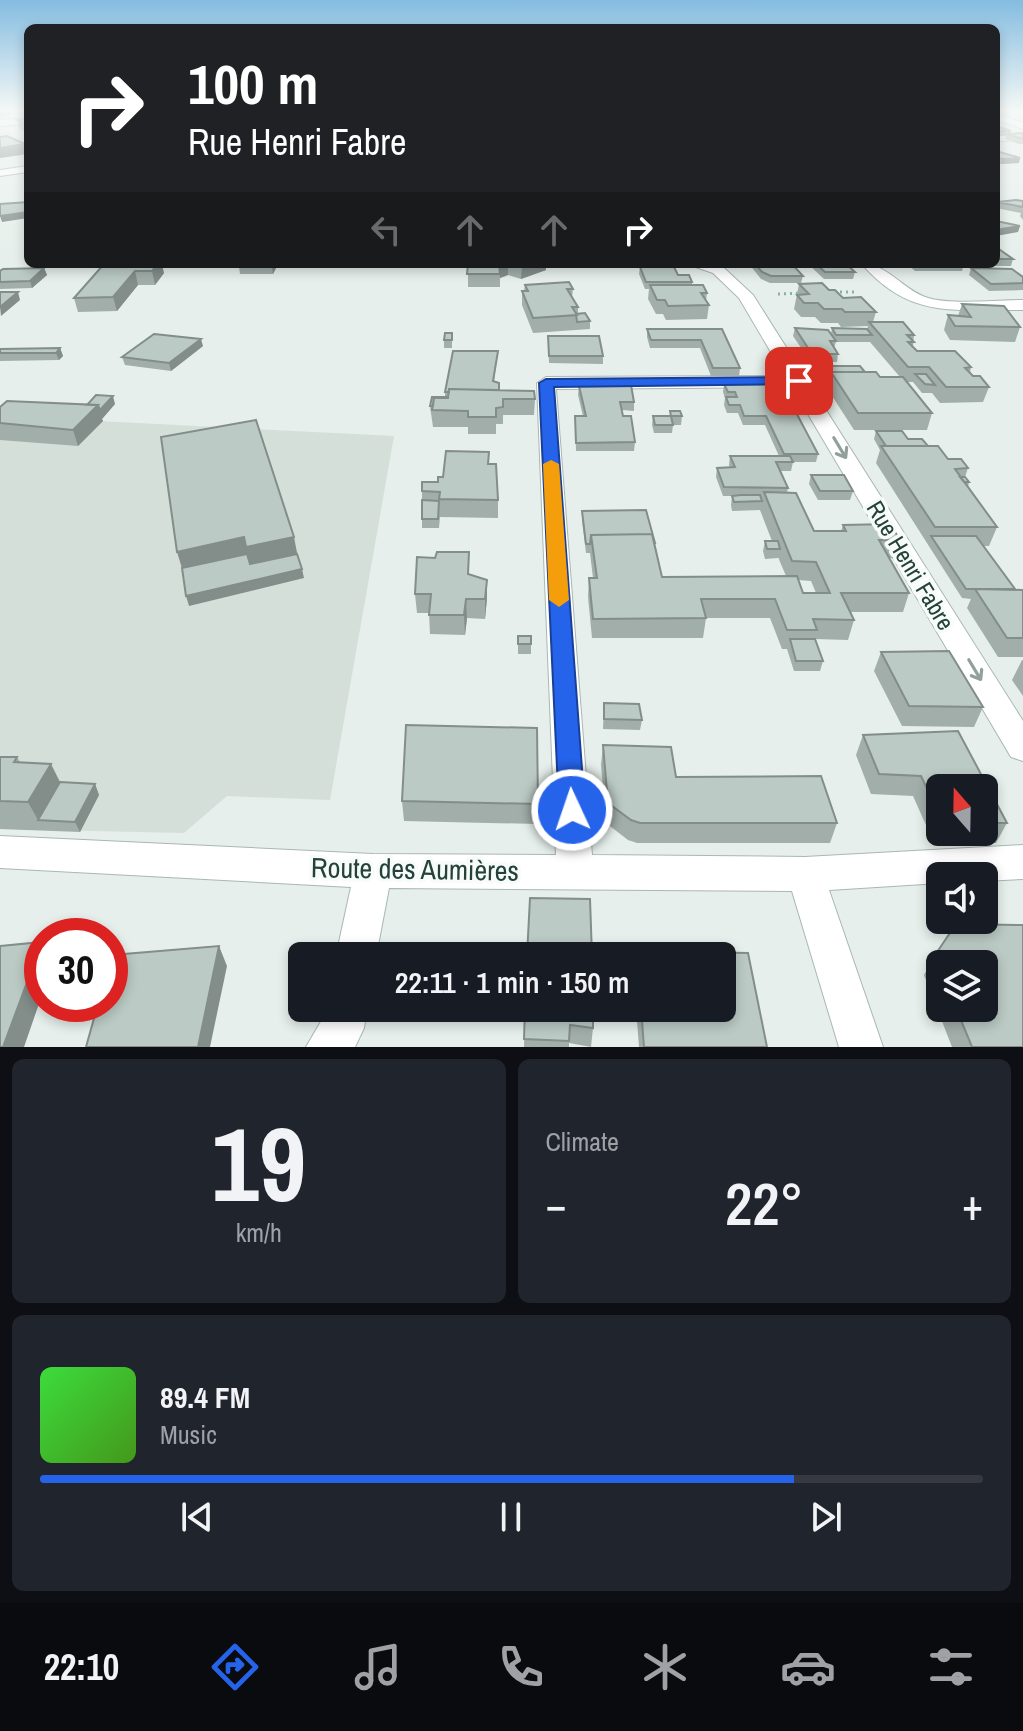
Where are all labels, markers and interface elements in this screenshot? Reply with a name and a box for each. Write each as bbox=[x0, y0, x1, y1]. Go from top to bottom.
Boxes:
text: 100 m bbox=[188, 46, 318, 121]
icon: right bbox=[56, 56, 160, 160]
text: Rue Henri Fabre bbox=[188, 118, 406, 166]
icon: left bbox=[364, 208, 408, 252]
icon: ahead bbox=[448, 208, 492, 252]
icon: ahead bbox=[532, 208, 576, 252]
icon: right bbox=[616, 208, 660, 252]
pin bbox=[765, 347, 833, 415]
icon: arrive bbox=[777, 359, 821, 403]
one-way arrow bbox=[832, 436, 848, 459]
street label: Rue Henri Fabre bbox=[860, 494, 962, 636]
one-way arrow bbox=[967, 658, 983, 681]
position arrow bbox=[530, 768, 614, 852]
north arrow bbox=[926, 774, 998, 846]
map controls bbox=[926, 774, 998, 1022]
street label: Route des Aumières bbox=[311, 848, 519, 890]
button: sound bbox=[926, 862, 998, 934]
speed limit sign: 30 bbox=[24, 918, 128, 1022]
button: layers bbox=[926, 950, 998, 1022]
text: 22:11 · 1 min · 150 m bbox=[395, 962, 629, 1002]
text: 19 bbox=[211, 1093, 306, 1233]
text: Climate bbox=[546, 1124, 619, 1159]
text: 22° bbox=[725, 1163, 804, 1244]
text: − bbox=[546, 1174, 567, 1234]
text: + bbox=[962, 1174, 983, 1234]
text: km/h bbox=[236, 1215, 282, 1250]
text: 89.4 FM bbox=[160, 1377, 250, 1417]
text: Music bbox=[160, 1417, 217, 1452]
icon: previous bbox=[175, 1495, 219, 1539]
icon: pause bbox=[489, 1495, 533, 1539]
icon: next bbox=[804, 1495, 848, 1539]
icon: directions bbox=[207, 1639, 263, 1695]
icon: music bbox=[350, 1639, 406, 1695]
icon: phone bbox=[493, 1639, 549, 1695]
icon: climate bbox=[637, 1639, 693, 1695]
icon: car bbox=[780, 1639, 836, 1695]
icon: filters bbox=[923, 1639, 979, 1695]
text: 22:10 bbox=[44, 1643, 119, 1691]

